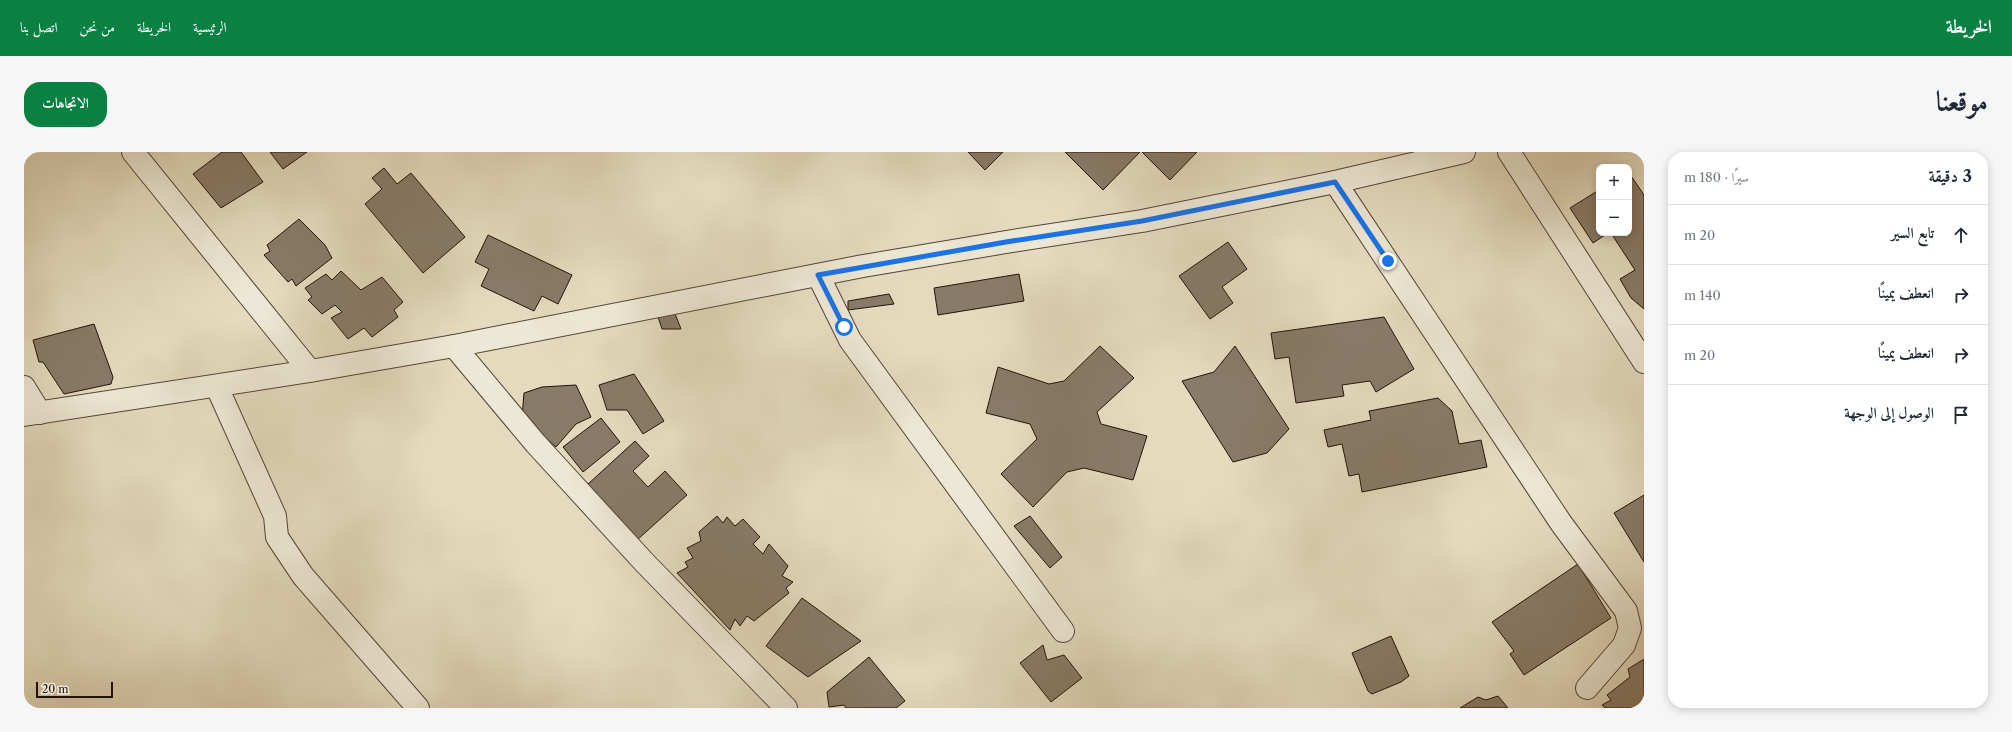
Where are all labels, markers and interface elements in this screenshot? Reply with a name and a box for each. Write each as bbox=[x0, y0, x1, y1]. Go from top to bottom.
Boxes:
text: الخريطة bbox=[1946, 15, 1992, 38]
text: اتصل بنا bbox=[20, 18, 58, 36]
text: من نحن bbox=[80, 18, 115, 36]
text: الخريطة bbox=[137, 18, 171, 36]
text: الرئيسية bbox=[193, 18, 227, 36]
button: الاتجاهات bbox=[24, 82, 107, 127]
text: موقعنا bbox=[1936, 84, 1988, 118]
map controls bbox=[1596, 164, 1632, 236]
button: + bbox=[1596, 164, 1632, 200]
text: 3 دقيقة bbox=[1928, 166, 1972, 186]
text: سيرًا · 180 m bbox=[1684, 169, 1749, 185]
button: − bbox=[1596, 200, 1632, 236]
text: تابع السير bbox=[1891, 223, 1934, 242]
icon: ahead bbox=[1950, 224, 1972, 246]
text: 20 m bbox=[1684, 227, 1715, 243]
route end bbox=[1379, 252, 1397, 270]
text: انعطف يمينًا bbox=[1878, 283, 1934, 302]
icon: right bbox=[1950, 284, 1972, 306]
text: 140 m bbox=[1684, 287, 1721, 303]
route start bbox=[835, 318, 853, 336]
text: انعطف يمينًا bbox=[1878, 343, 1934, 362]
icon: right bbox=[1950, 344, 1972, 366]
text: 20 m bbox=[1684, 347, 1715, 363]
text: الوصول إلى الوجهة bbox=[1844, 403, 1934, 422]
icon: arrive bbox=[1950, 404, 1972, 426]
scale bar bbox=[36, 680, 113, 699]
text: 20 m bbox=[42, 682, 68, 696]

